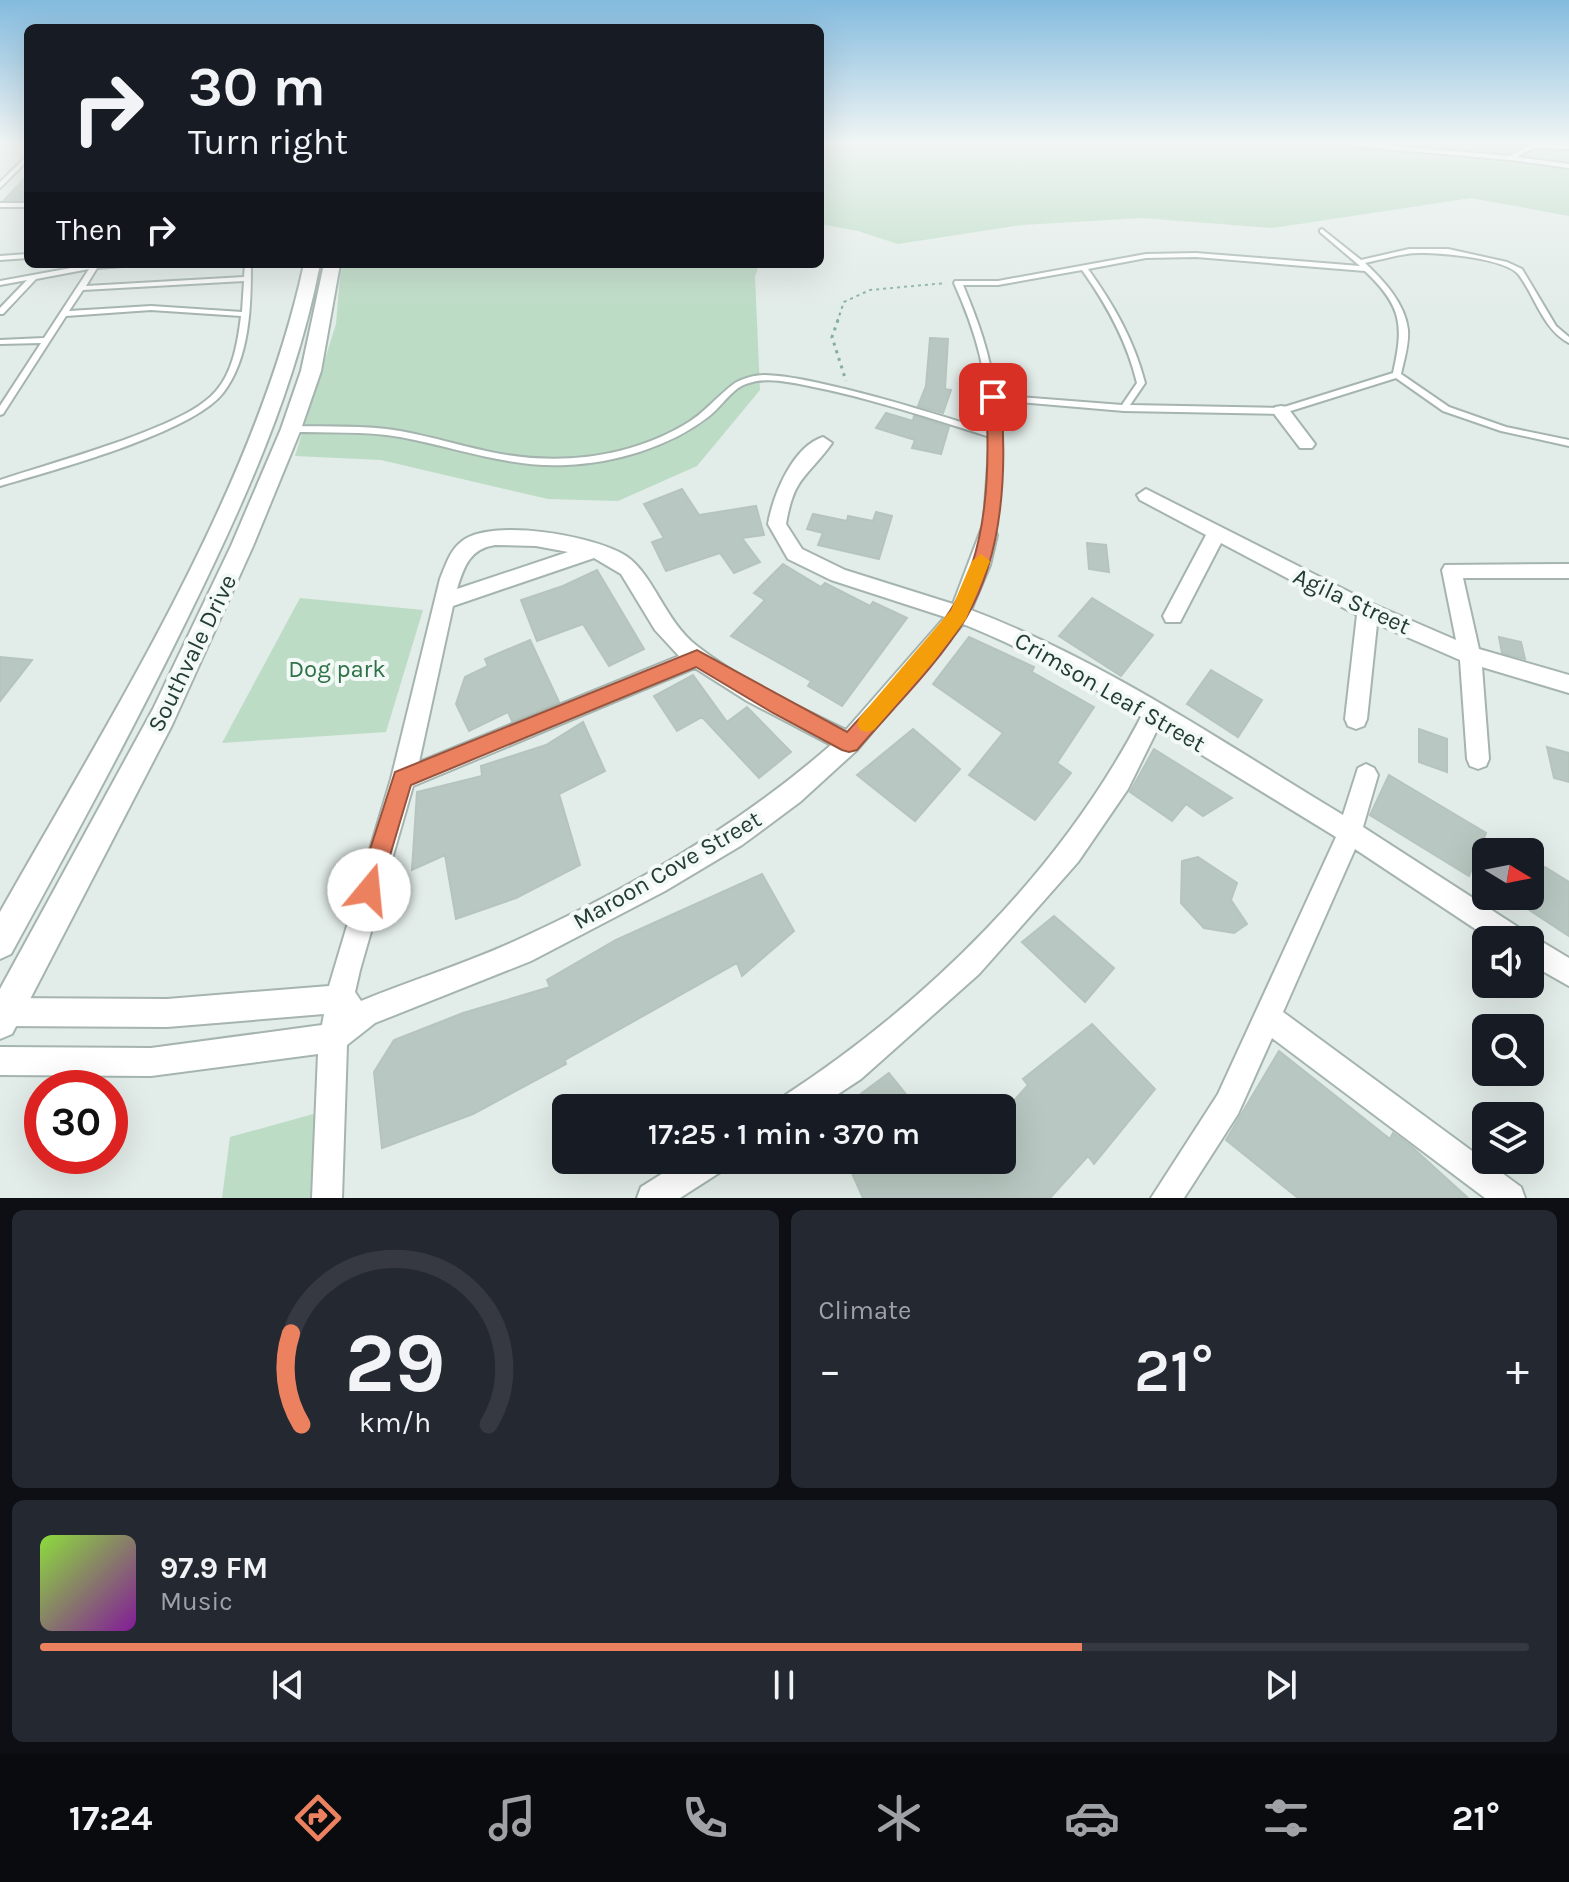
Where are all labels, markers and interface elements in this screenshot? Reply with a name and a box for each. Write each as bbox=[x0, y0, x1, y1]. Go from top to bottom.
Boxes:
text: 30 m bbox=[188, 54, 326, 119]
icon: right bbox=[56, 56, 160, 160]
text: Turn right bbox=[188, 121, 348, 163]
icon: right bbox=[139, 208, 183, 252]
text: Then bbox=[56, 212, 123, 248]
pin bbox=[959, 363, 1027, 431]
icon: arrive bbox=[971, 375, 1015, 419]
street label: Agila Street bbox=[1289, 562, 1415, 640]
street label: Southvale Drive bbox=[142, 570, 242, 736]
street label: Crimson Leaf Street bbox=[1010, 626, 1210, 758]
park label: Dog park bbox=[288, 655, 386, 683]
street label: Maroon Cove Street bbox=[568, 805, 766, 935]
north arrow bbox=[1472, 838, 1544, 910]
map controls bbox=[1472, 838, 1544, 1174]
position arrow bbox=[327, 848, 411, 932]
button: sound bbox=[1472, 926, 1544, 998]
button: search bbox=[1472, 1014, 1544, 1086]
speed limit sign: 30 bbox=[24, 1070, 128, 1174]
button: layers bbox=[1472, 1102, 1544, 1174]
text: 17:25 · 1 min · 370 m bbox=[648, 1116, 920, 1152]
text: Climate bbox=[819, 1295, 911, 1326]
text: 29 bbox=[345, 1315, 446, 1412]
text: 21° bbox=[1134, 1336, 1213, 1406]
text: − bbox=[819, 1345, 842, 1396]
text: + bbox=[1506, 1345, 1529, 1396]
text: km/h bbox=[359, 1406, 431, 1439]
text: 97.9 FM bbox=[160, 1550, 268, 1586]
text: Music bbox=[160, 1586, 233, 1617]
icon: previous bbox=[266, 1663, 310, 1707]
icon: pause bbox=[762, 1663, 806, 1707]
icon: next bbox=[1259, 1663, 1303, 1707]
icon: directions bbox=[290, 1790, 346, 1846]
icon: music bbox=[484, 1790, 540, 1846]
icon: phone bbox=[677, 1790, 733, 1846]
icon: climate bbox=[871, 1790, 927, 1846]
icon: car bbox=[1064, 1790, 1120, 1846]
icon: filters bbox=[1258, 1790, 1314, 1846]
text: 17:24 bbox=[69, 1797, 152, 1839]
text: 21° bbox=[1451, 1797, 1500, 1839]

